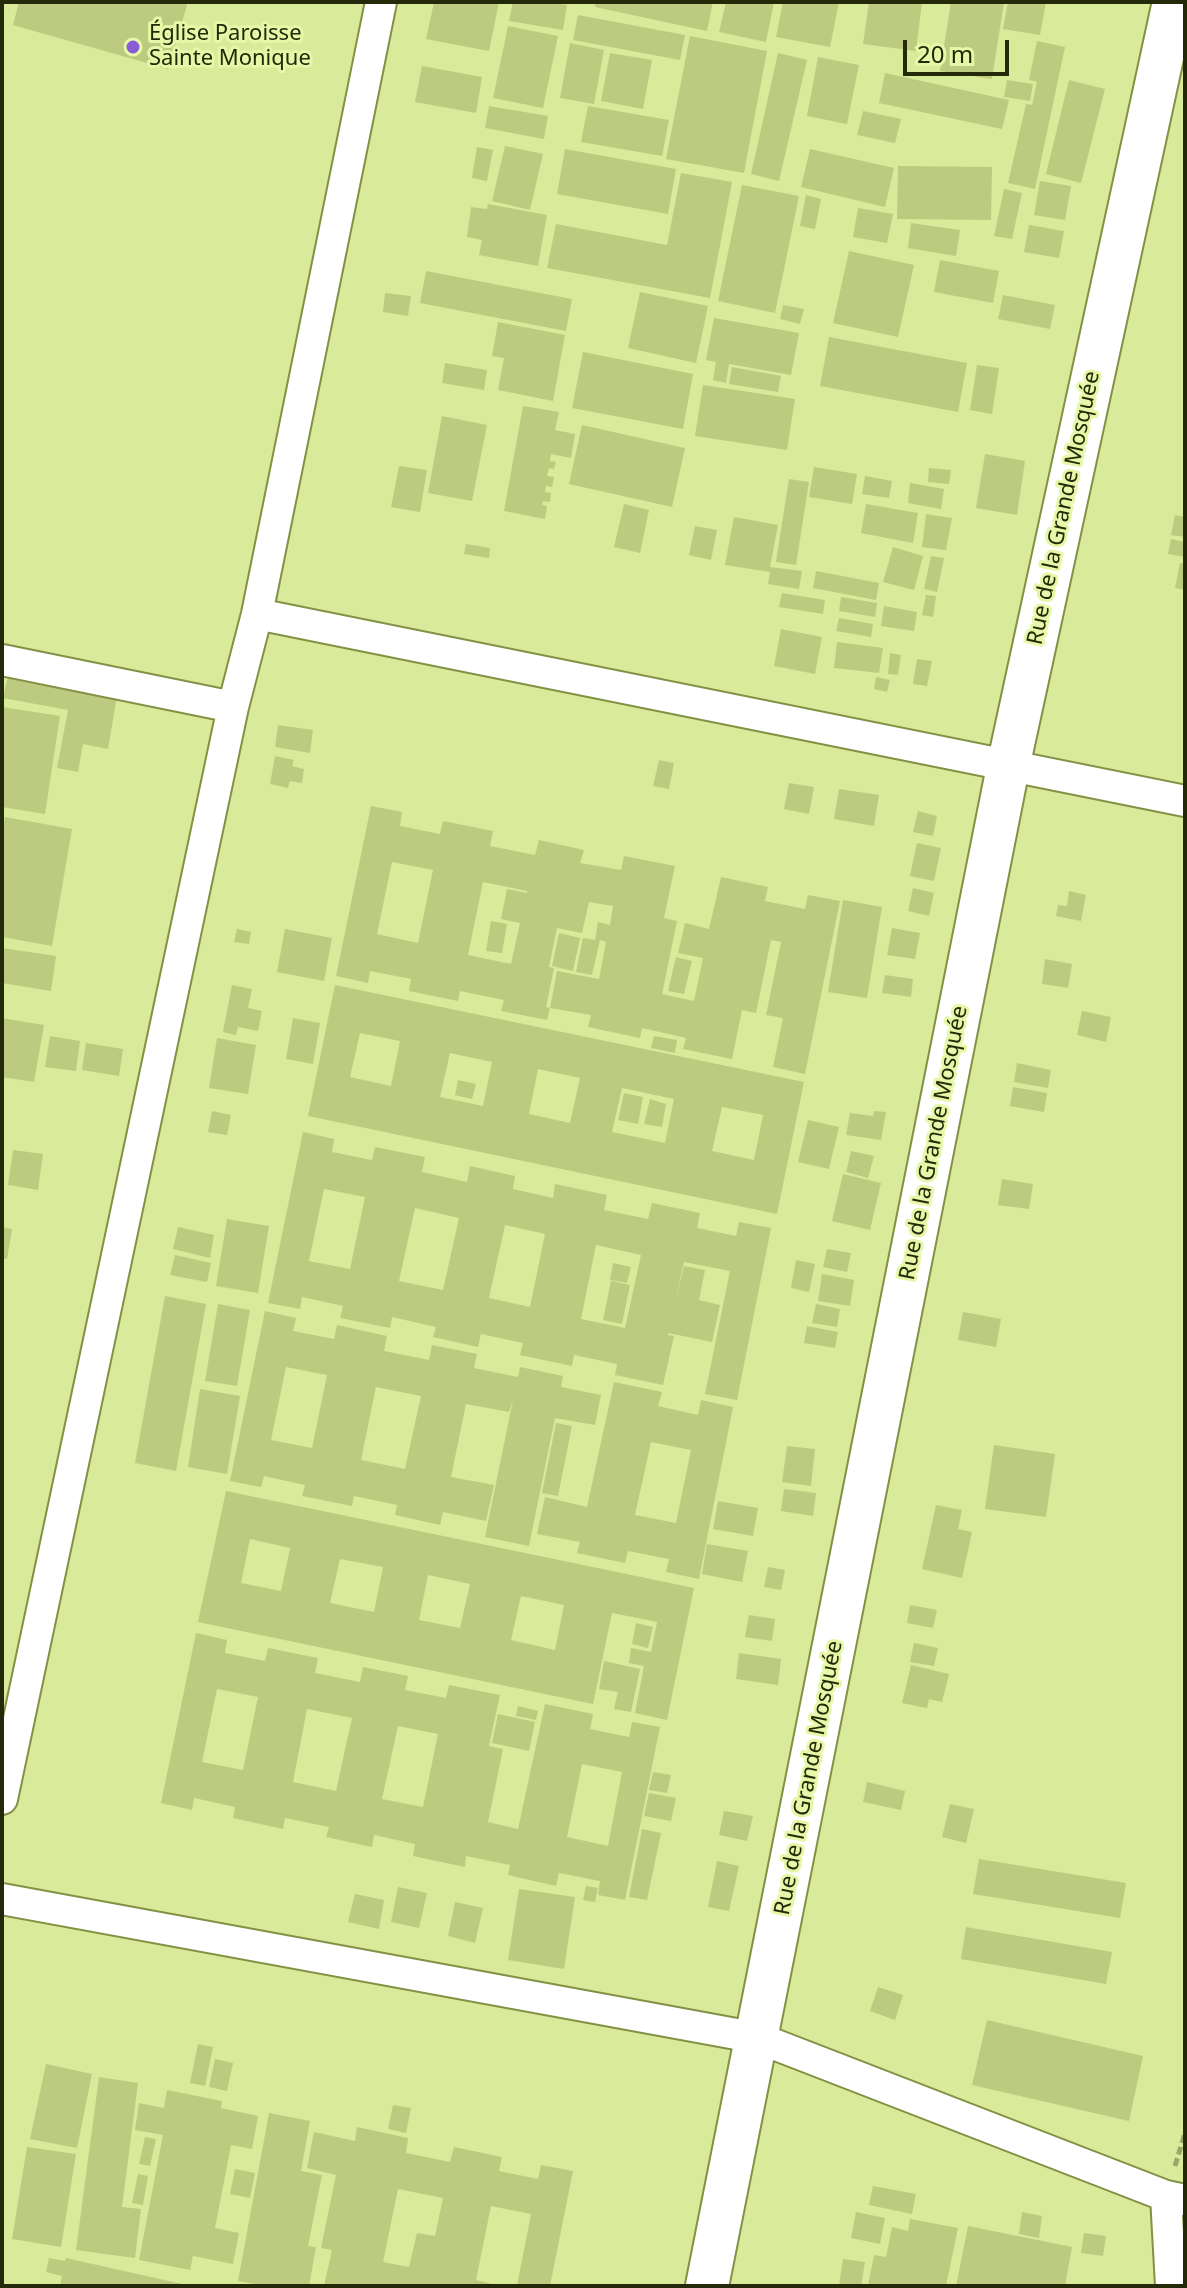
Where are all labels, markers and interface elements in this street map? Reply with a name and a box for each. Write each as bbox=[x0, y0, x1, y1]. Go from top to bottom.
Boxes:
place label: Église Paroisse Sainte Monique bbox=[149, 21, 311, 72]
scale bar bbox=[907, 24, 1013, 74]
text: 20 m bbox=[917, 37, 973, 70]
marker: Église Paroisse Sainte Monique bbox=[124, 38, 142, 56]
street label: Rue de la Grande Mosquée bbox=[1022, 369, 1106, 647]
street label: Rue de la Grande Mosquée bbox=[894, 1004, 974, 1282]
street label: Rue de la Grande Mosquée bbox=[769, 1639, 849, 1917]

